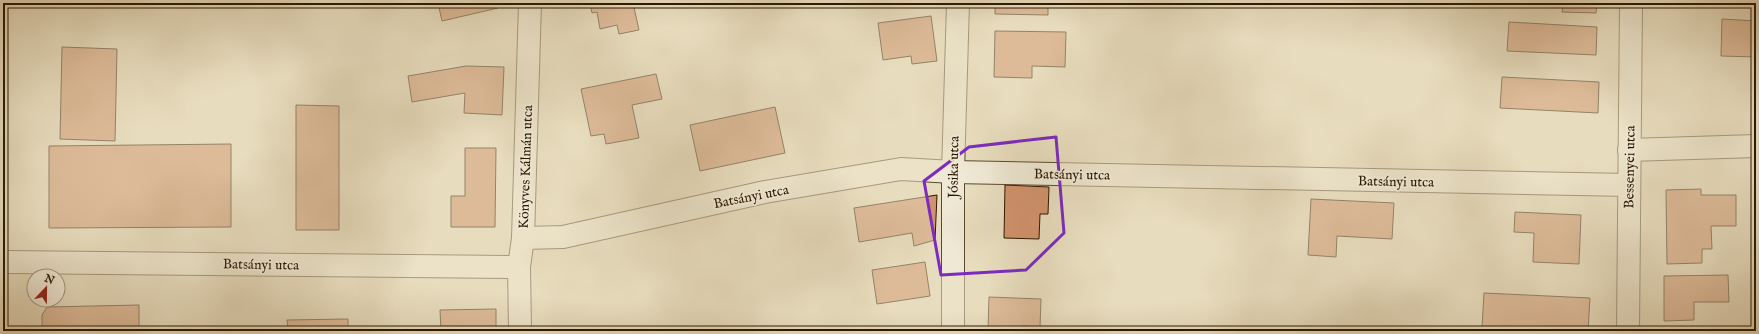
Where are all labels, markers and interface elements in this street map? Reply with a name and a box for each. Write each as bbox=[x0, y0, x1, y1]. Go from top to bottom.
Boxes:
street label: Könyves Kálmán utca bbox=[515, 104, 537, 229]
street label: Bessenyei utca bbox=[1620, 124, 1640, 209]
street label: Jósika utca bbox=[944, 135, 964, 200]
street label: Batsányi utca bbox=[1034, 165, 1111, 185]
street label: Batsányi utca bbox=[1358, 172, 1435, 192]
street label: Batsányi utca bbox=[712, 181, 791, 213]
street label: Batsányi utca bbox=[223, 255, 300, 275]
north arrow bbox=[26, 268, 66, 308]
text: N bbox=[41, 271, 57, 288]

